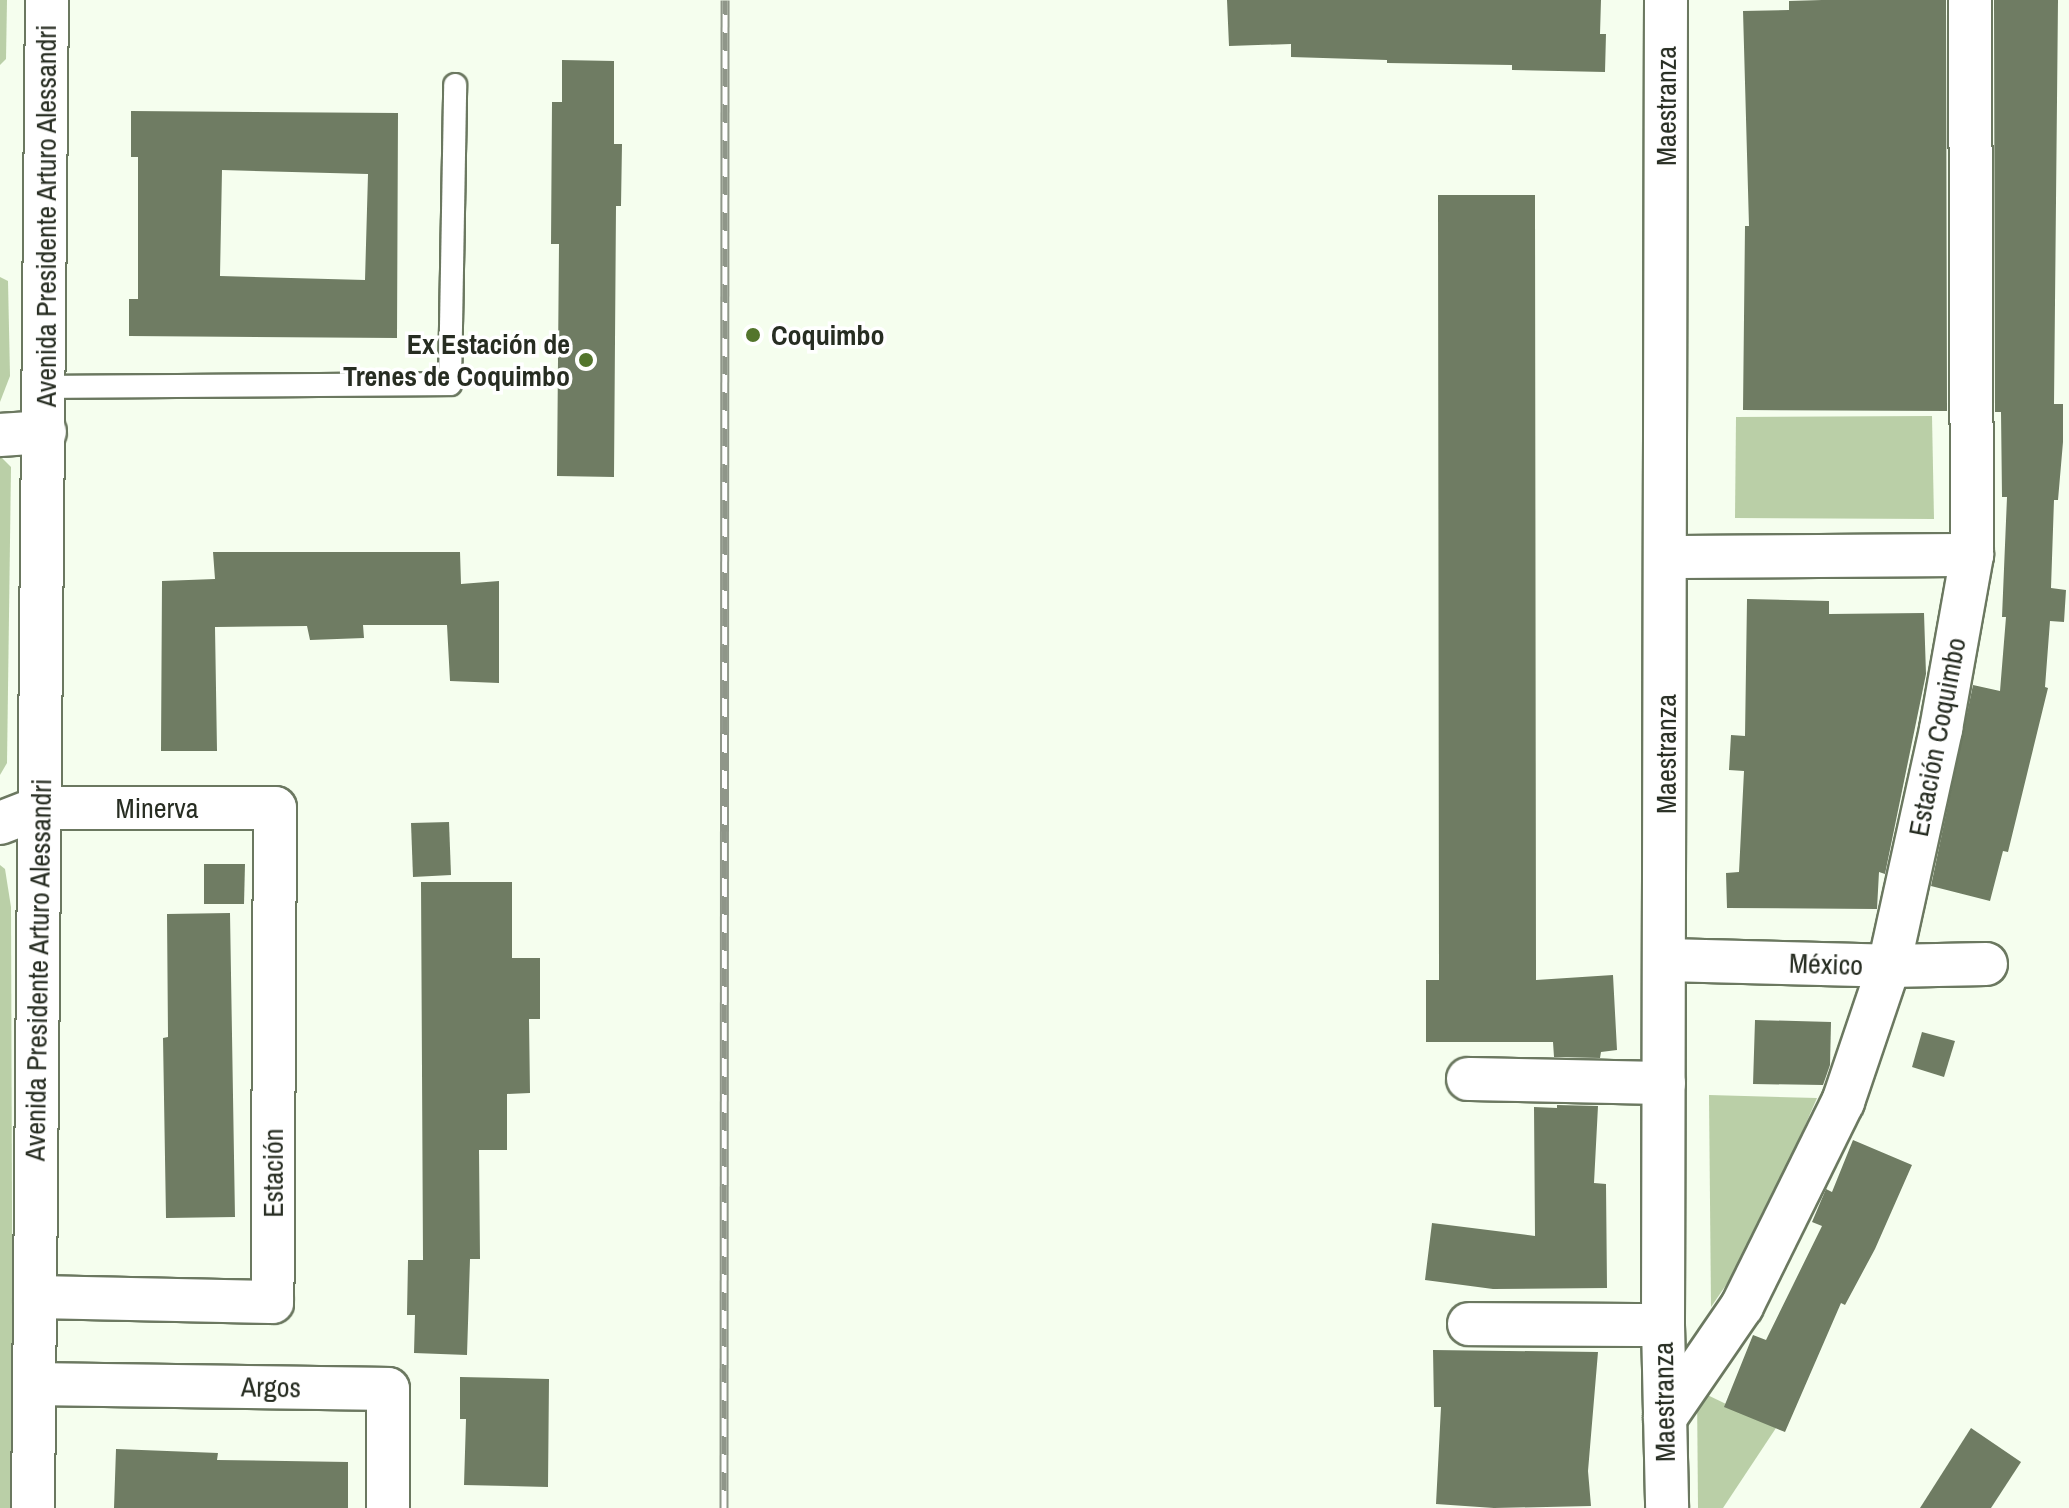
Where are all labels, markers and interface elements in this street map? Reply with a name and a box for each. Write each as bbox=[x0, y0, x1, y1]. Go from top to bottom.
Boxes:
street label: Avenida Presidente Arturo Alessandri bbox=[29, 23, 63, 409]
street label: Maestranza bbox=[1649, 46, 1683, 166]
place label: Coquimbo bbox=[771, 318, 885, 352]
marker: Coquimbo bbox=[742, 324, 764, 346]
place label: Ex Estación de Trenes de Coquimbo bbox=[343, 327, 570, 393]
marker: Ex Estación de Trenes de Coquimbo bbox=[577, 351, 595, 369]
street label: Estación Coquimbo bbox=[1901, 635, 1973, 839]
street label: Maestranza bbox=[1649, 694, 1683, 814]
street label: Avenida Presidente Arturo Alessandri bbox=[18, 777, 58, 1163]
street label: Minerva bbox=[116, 791, 198, 825]
street label: México bbox=[1788, 946, 1864, 982]
street label: Estación bbox=[256, 1128, 290, 1218]
street label: Maestranza bbox=[1646, 1342, 1682, 1462]
street label: Argos bbox=[241, 1370, 301, 1404]

